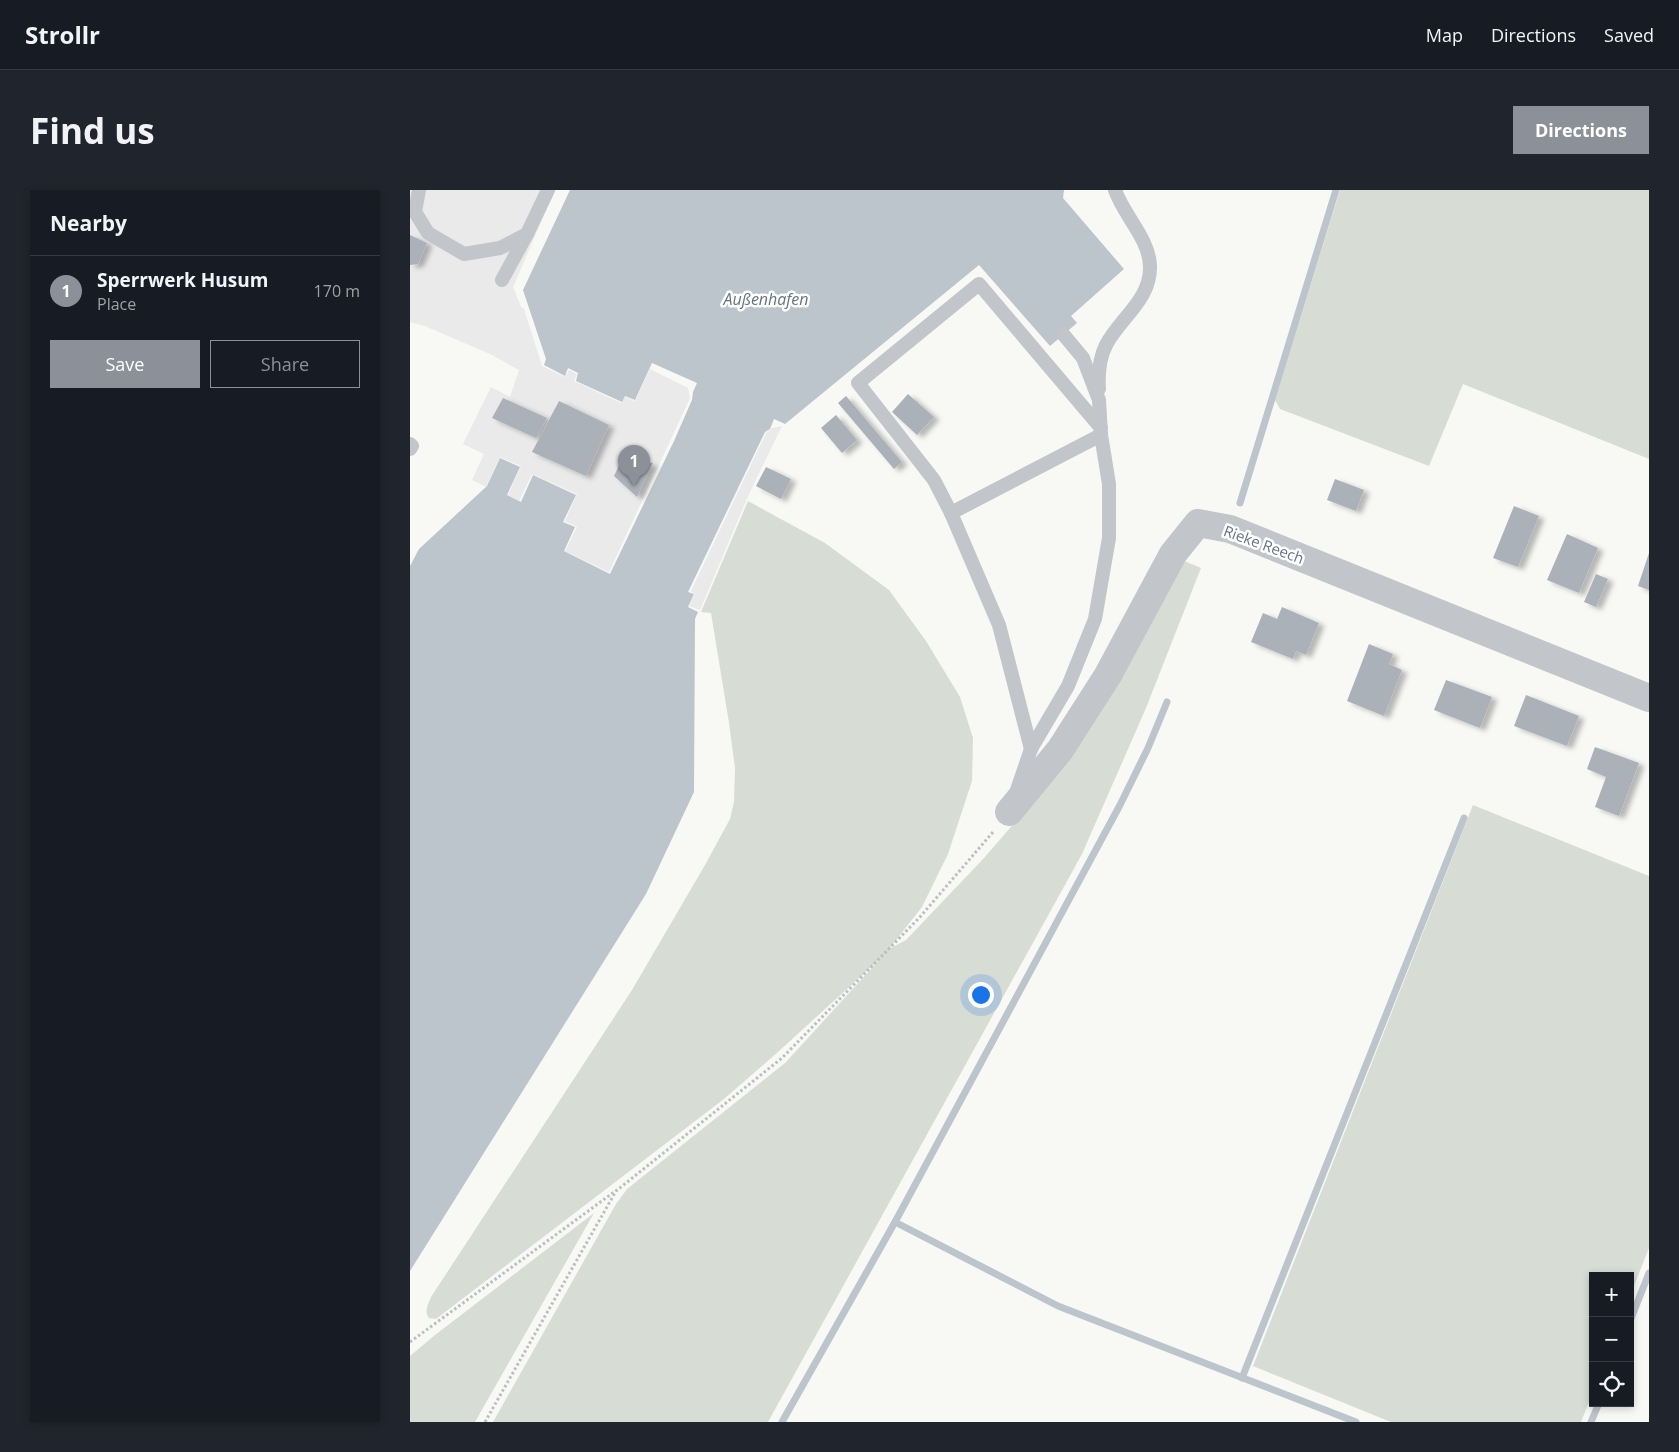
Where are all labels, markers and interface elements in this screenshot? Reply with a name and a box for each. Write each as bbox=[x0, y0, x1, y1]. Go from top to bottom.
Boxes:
text: Strollr bbox=[25, 18, 100, 51]
text: Map bbox=[1426, 23, 1463, 47]
text: Directions bbox=[1491, 23, 1576, 47]
text: Saved bbox=[1604, 23, 1654, 47]
button: Directions bbox=[1513, 106, 1649, 154]
text: Find us bbox=[30, 107, 155, 154]
text: Nearby bbox=[50, 209, 127, 237]
text: Sperrwerk Husum bbox=[97, 267, 268, 293]
text: 1 bbox=[61, 280, 71, 302]
text: 170 m bbox=[314, 280, 360, 302]
water label: Außenhafen bbox=[722, 288, 809, 310]
text: Place bbox=[97, 293, 136, 315]
button: Save bbox=[50, 340, 200, 388]
button: Share bbox=[210, 340, 360, 388]
pin: 1 bbox=[618, 445, 650, 486]
street label: Rieke Reech bbox=[1221, 520, 1307, 568]
your location bbox=[968, 982, 994, 1008]
map controls bbox=[1589, 1272, 1634, 1407]
button: + bbox=[1589, 1272, 1634, 1317]
button: − bbox=[1589, 1317, 1634, 1362]
button: locate bbox=[1589, 1362, 1634, 1407]

